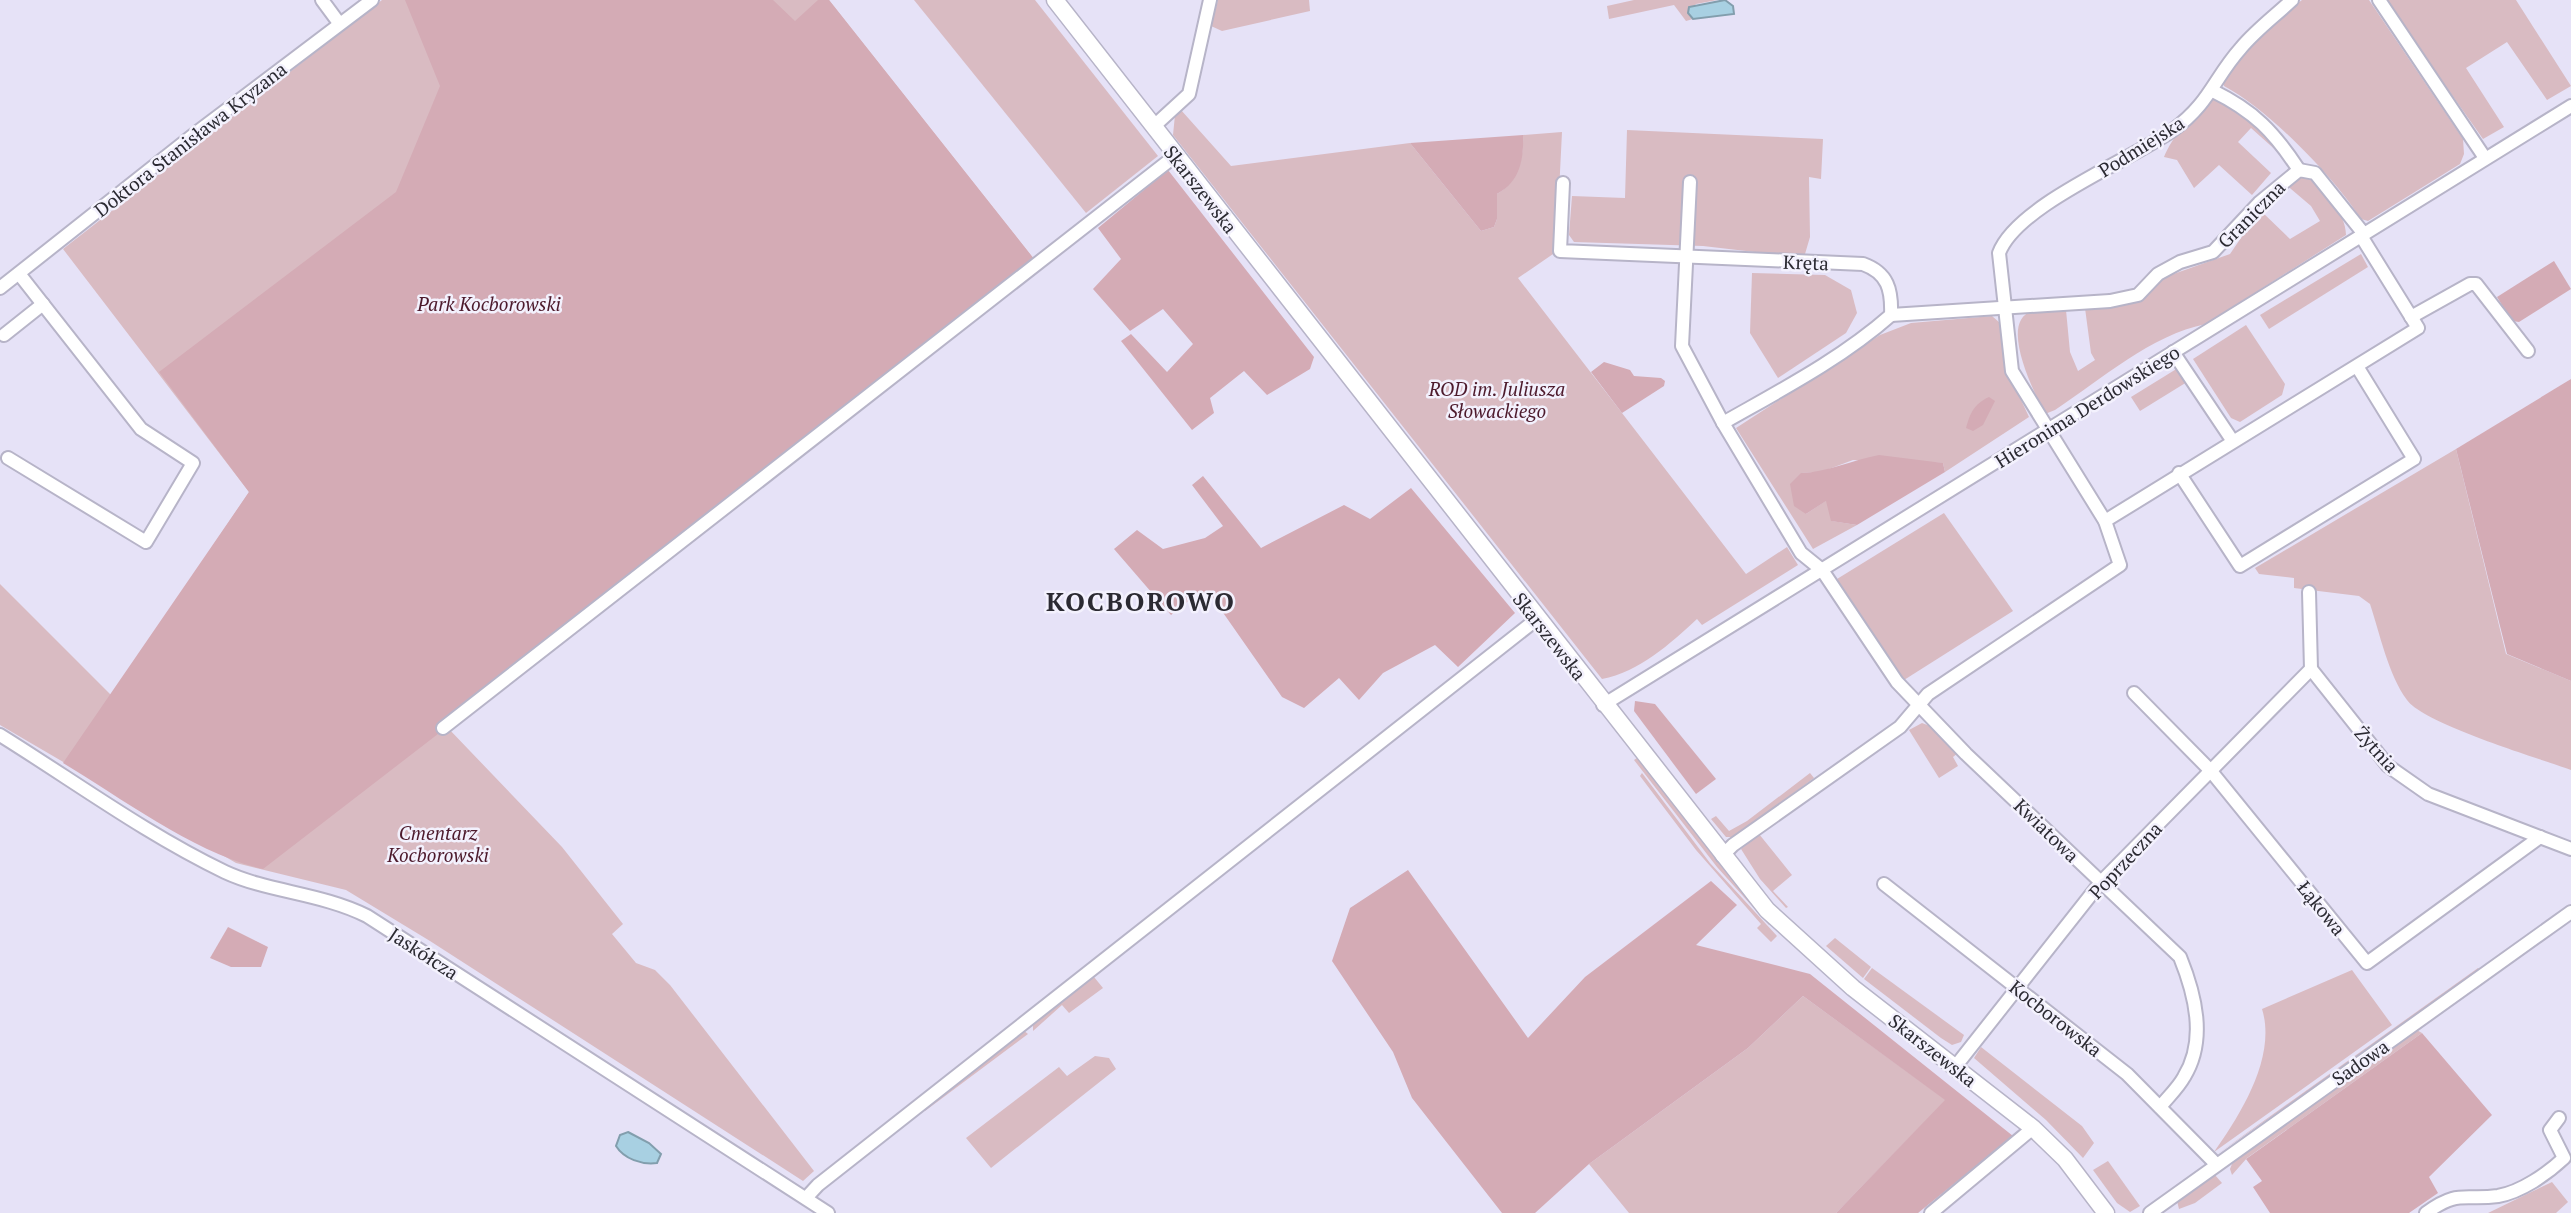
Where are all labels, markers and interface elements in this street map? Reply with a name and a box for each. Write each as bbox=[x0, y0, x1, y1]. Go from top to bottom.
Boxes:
street label: Doktora Stanisława Kryzana bbox=[89, 56, 292, 222]
street label: Podmiejska bbox=[2093, 110, 2189, 182]
street label: Skarszewska bbox=[1159, 140, 1243, 238]
street label: Graniczna bbox=[2212, 175, 2290, 253]
street label: Kręta bbox=[1783, 249, 1830, 275]
park label: Park Kocborowski bbox=[416, 291, 562, 316]
street label: Hieronima Derdowskiego bbox=[1990, 339, 2184, 473]
park label: ROD im. Juliusza Słowackiego bbox=[1428, 376, 1565, 423]
district label: KOCBOROWO bbox=[1046, 584, 1236, 618]
street label: Skarszewska bbox=[1508, 587, 1592, 685]
street label: Żytnia bbox=[2350, 720, 2405, 778]
street label: Kwiatowa bbox=[2009, 793, 2085, 867]
street label: Poprzeczna bbox=[2083, 816, 2167, 904]
park label: Cmentarz Kocborowski bbox=[386, 820, 490, 867]
street label: Łąkowa bbox=[2292, 876, 2352, 941]
street label: Jaskółcza bbox=[385, 921, 464, 985]
street label: Kocborowska bbox=[2005, 974, 2108, 1062]
street label: Skarszewska bbox=[1884, 1008, 1982, 1092]
street label: Sadowa bbox=[2327, 1033, 2394, 1091]

